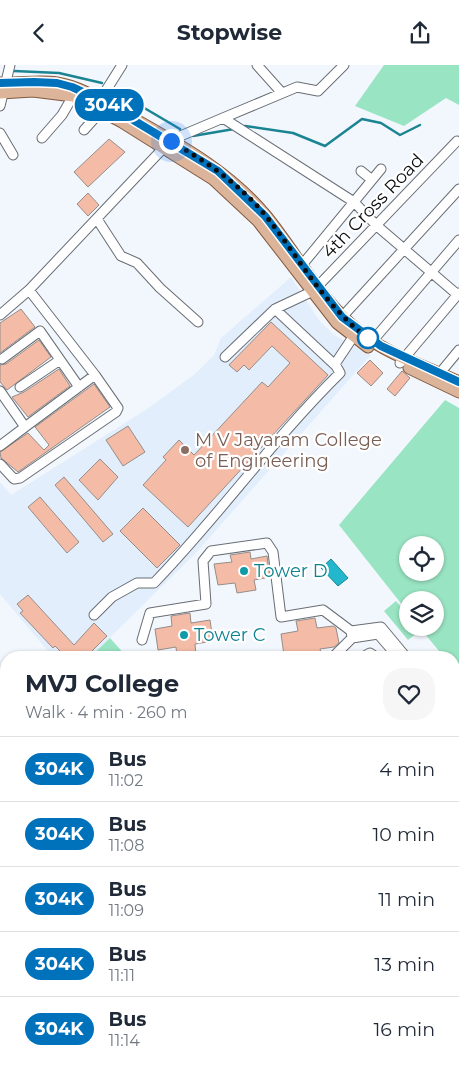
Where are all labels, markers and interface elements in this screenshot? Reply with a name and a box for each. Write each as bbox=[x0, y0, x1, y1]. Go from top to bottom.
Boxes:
icon: back bbox=[25, 19, 53, 47]
text: Stopwise bbox=[177, 19, 282, 46]
icon: share bbox=[406, 19, 434, 47]
line badge: 304K bbox=[74, 89, 144, 121]
text: 304K bbox=[85, 94, 133, 116]
your location bbox=[159, 129, 184, 154]
street label: 4th Cross Road bbox=[318, 149, 428, 263]
unlabelled marker bbox=[357, 327, 379, 349]
place label: M V Jayaram College of Engineering bbox=[195, 429, 382, 472]
marker: M V Jayaram College of Engineering bbox=[179, 444, 191, 456]
map controls bbox=[399, 536, 444, 636]
button: locate bbox=[399, 536, 444, 581]
place label: Tower D bbox=[254, 560, 328, 582]
marker: Tower D bbox=[238, 565, 250, 577]
button: layers bbox=[399, 591, 444, 636]
place label: Tower C bbox=[194, 624, 266, 646]
marker: Tower C bbox=[178, 629, 190, 641]
button: heart bbox=[383, 668, 435, 720]
text: MVJ College bbox=[25, 669, 179, 698]
text: Walk · 4 min · 260 m bbox=[25, 703, 187, 722]
text: Bus bbox=[109, 748, 146, 771]
text: 304K bbox=[35, 758, 84, 780]
text: 4 min bbox=[379, 758, 435, 781]
text: 11:02 bbox=[109, 771, 143, 790]
text: Bus bbox=[109, 813, 146, 836]
text: 304K bbox=[35, 823, 84, 845]
text: 10 min bbox=[372, 823, 435, 846]
text: 11:08 bbox=[109, 836, 144, 855]
text: Bus bbox=[109, 878, 146, 901]
text: 304K bbox=[35, 888, 84, 910]
text: 11 min bbox=[378, 888, 435, 911]
text: 11:09 bbox=[109, 901, 144, 920]
text: Bus bbox=[109, 943, 146, 966]
text: 304K bbox=[35, 953, 84, 975]
text: 13 min bbox=[374, 953, 435, 976]
text: 11:11 bbox=[109, 966, 135, 985]
text: Bus bbox=[109, 1008, 146, 1031]
text: 304K bbox=[35, 1018, 84, 1040]
text: 16 min bbox=[373, 1018, 435, 1041]
text: 11:14 bbox=[109, 1031, 140, 1050]

